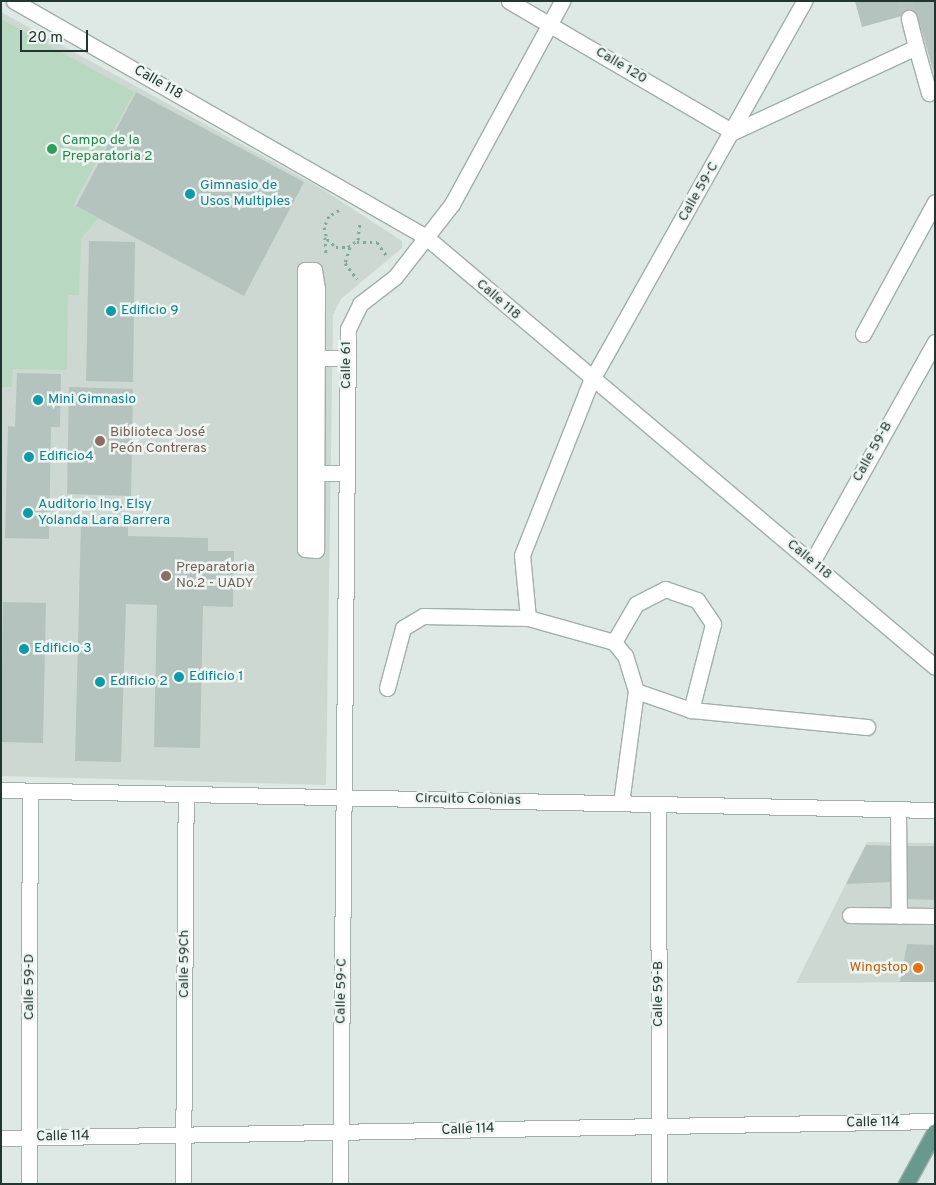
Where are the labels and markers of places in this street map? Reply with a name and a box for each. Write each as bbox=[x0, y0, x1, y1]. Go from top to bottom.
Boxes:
place label: Campo de la Preparatoria 2 bbox=[62, 133, 153, 166]
marker: Campo de la Preparatoria 2 bbox=[46, 143, 58, 155]
place label: Gimnasio de Usos Multiples bbox=[200, 178, 290, 210]
marker: Gimnasio de Usos Multiples bbox=[184, 188, 196, 200]
place label: Edificio 9 bbox=[121, 303, 179, 319]
marker: Edificio 9 bbox=[105, 305, 117, 317]
place label: Mini Gimnasio bbox=[48, 392, 136, 408]
marker: Mini Gimnasio bbox=[32, 394, 44, 406]
place label: Biblioteca José Peón Contreras bbox=[110, 425, 207, 458]
marker: Biblioteca José Peón Contreras bbox=[94, 435, 106, 447]
place label: Edificio4 bbox=[39, 449, 94, 465]
marker: Edificio4 bbox=[23, 451, 35, 463]
place label: Auditorio Ing. Elsy Yolanda Lara Barrera bbox=[38, 497, 170, 530]
marker: Auditorio Ing. Elsy Yolanda Lara Barrera bbox=[22, 507, 34, 519]
place label: Preparatoria No.2 - UADY bbox=[176, 560, 255, 592]
marker: Preparatoria No.2 - UADY bbox=[160, 570, 172, 582]
place label: Edificio 3 bbox=[34, 641, 92, 657]
marker: Edificio 3 bbox=[18, 643, 30, 655]
place label: Edificio 1 bbox=[189, 669, 243, 685]
marker: Edificio 1 bbox=[173, 671, 185, 683]
place label: Edificio 2 bbox=[110, 674, 168, 690]
marker: Edificio 2 bbox=[94, 676, 106, 688]
place label: Wingstop bbox=[849, 960, 908, 976]
marker: Wingstop bbox=[912, 962, 924, 974]

